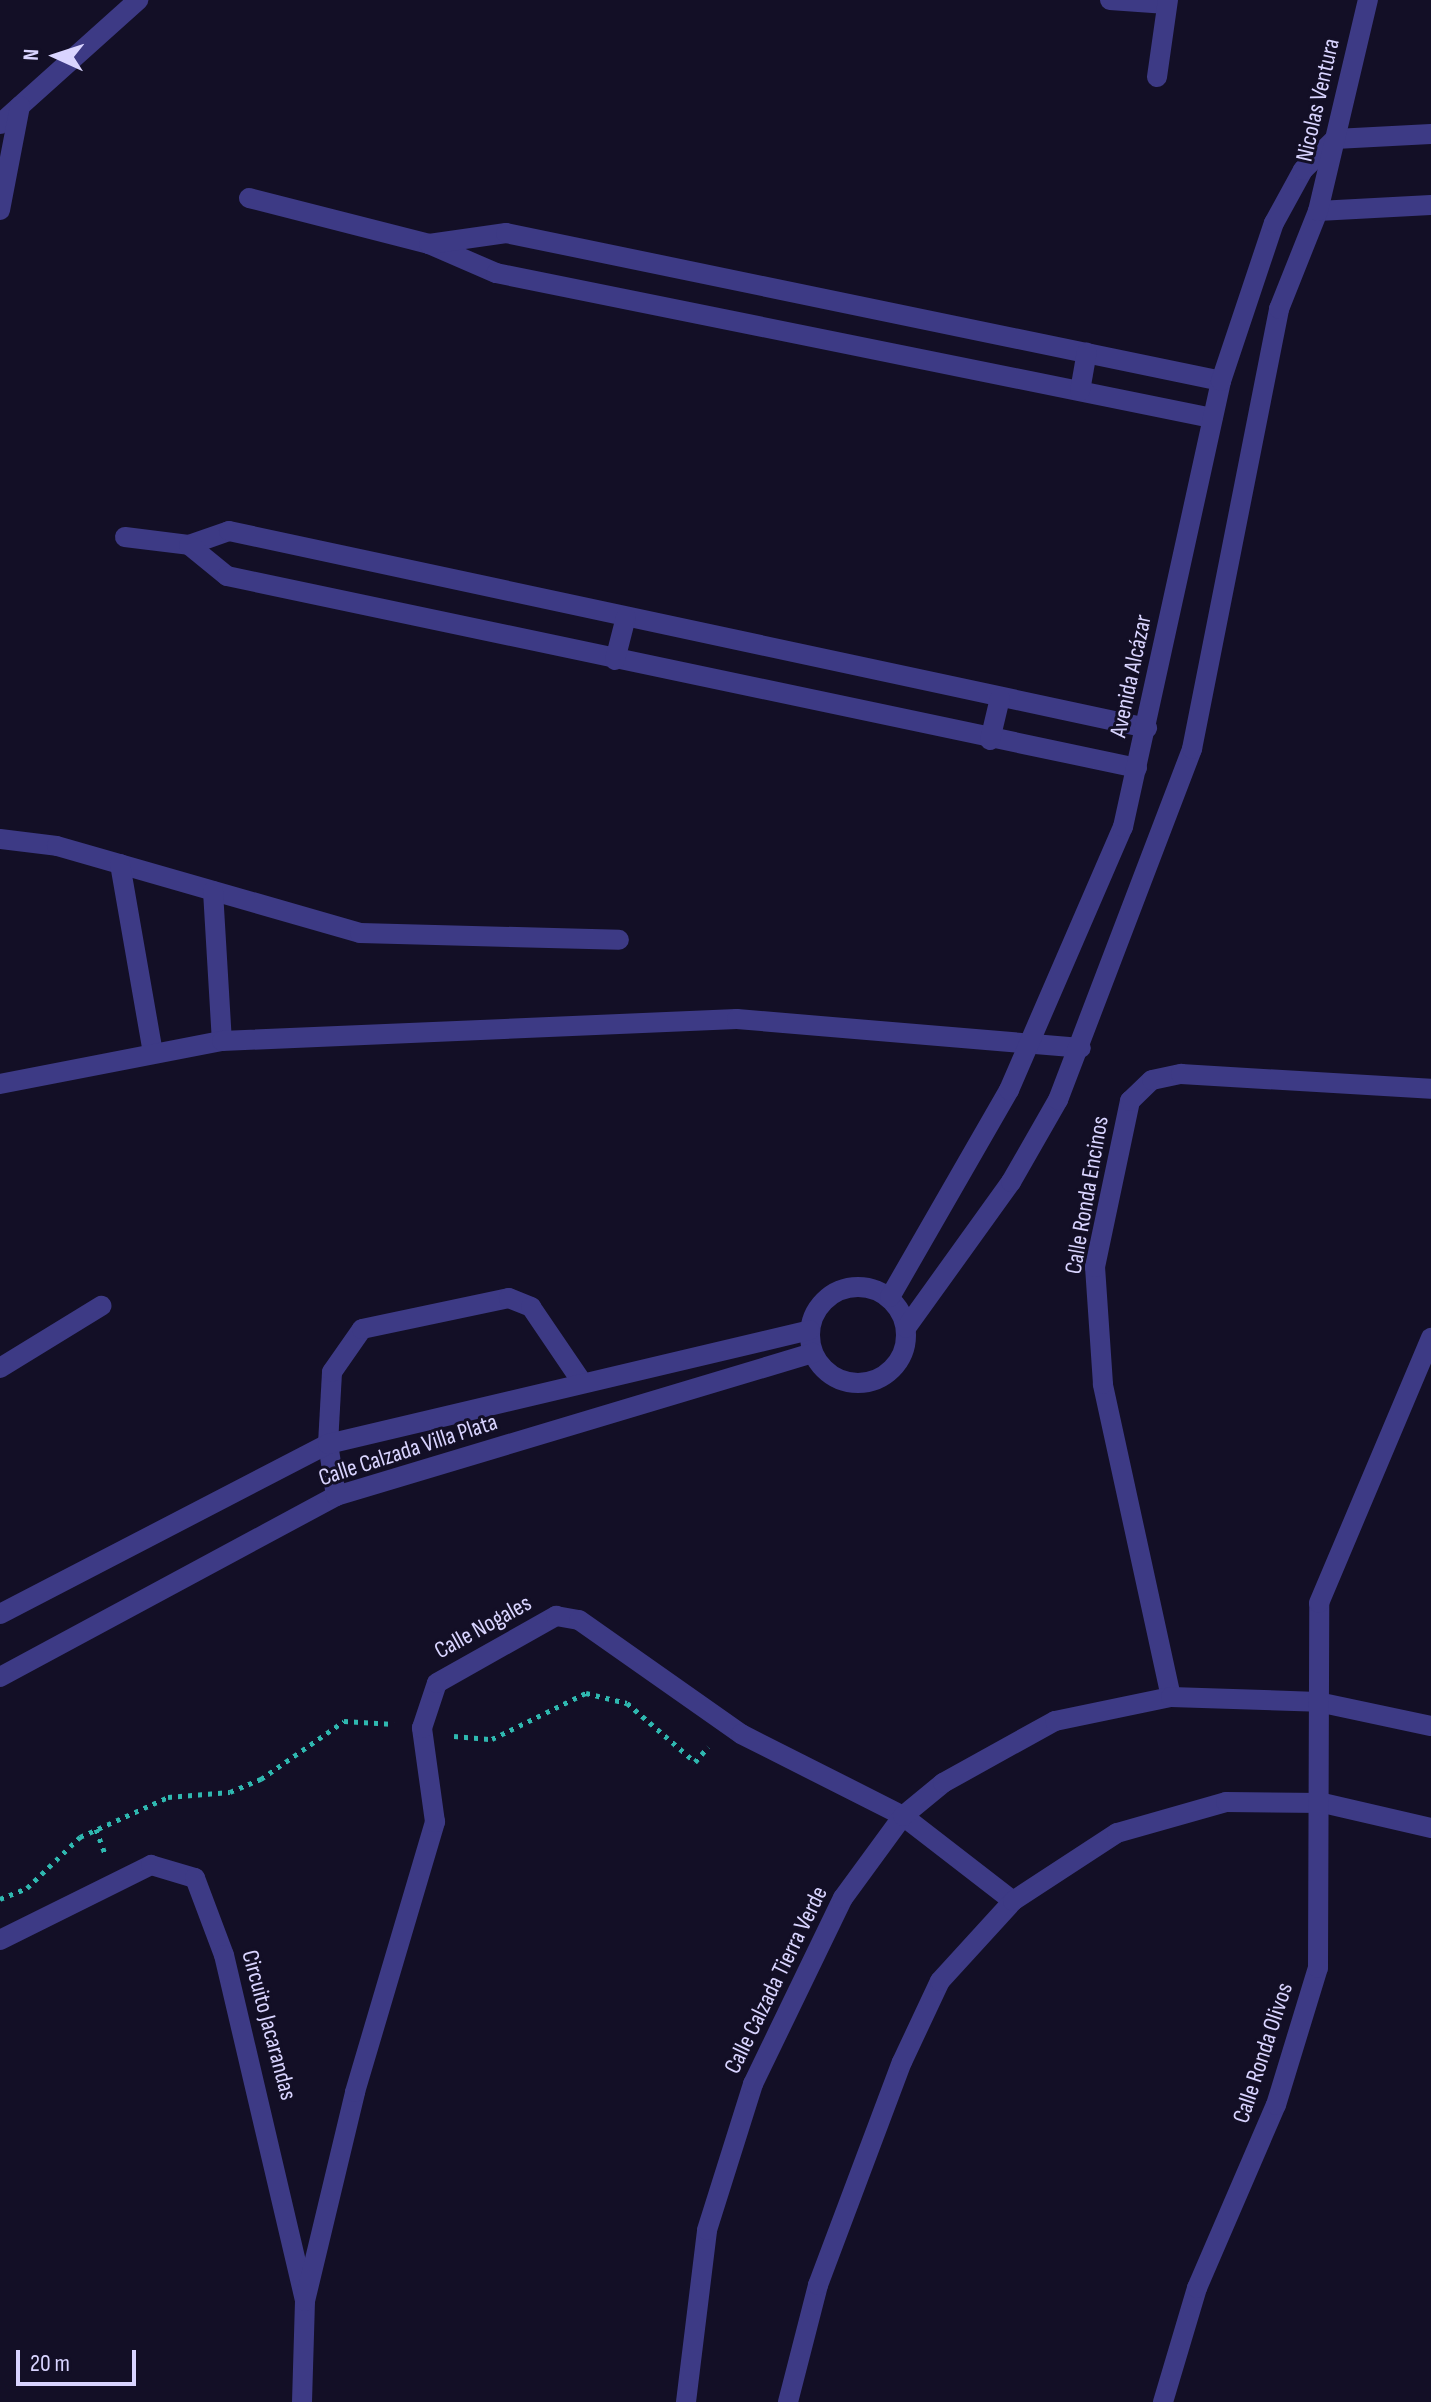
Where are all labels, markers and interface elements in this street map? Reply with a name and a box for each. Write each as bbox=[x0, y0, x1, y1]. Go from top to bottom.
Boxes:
north arrow bbox=[16, 16, 96, 96]
street label: Nicolas Ventura bbox=[1290, 36, 1346, 164]
text: N bbox=[18, 48, 45, 61]
street label: Avenida Alcázar bbox=[1104, 612, 1158, 740]
street label: Calle Ronda Encinos bbox=[1059, 1114, 1115, 1276]
street label: Calle Calzada Villa Plata bbox=[315, 1408, 501, 1492]
street label: Calle Nogales bbox=[430, 1589, 536, 1665]
street label: Calle Calzada Tierra Verde bbox=[718, 1882, 834, 2078]
street label: Circuito Jacarandas bbox=[235, 1947, 303, 2103]
street label: Calle Ronda Olivos bbox=[1227, 1979, 1299, 2127]
scale bar bbox=[20, 2334, 140, 2384]
text: 20 m bbox=[30, 2349, 70, 2378]

